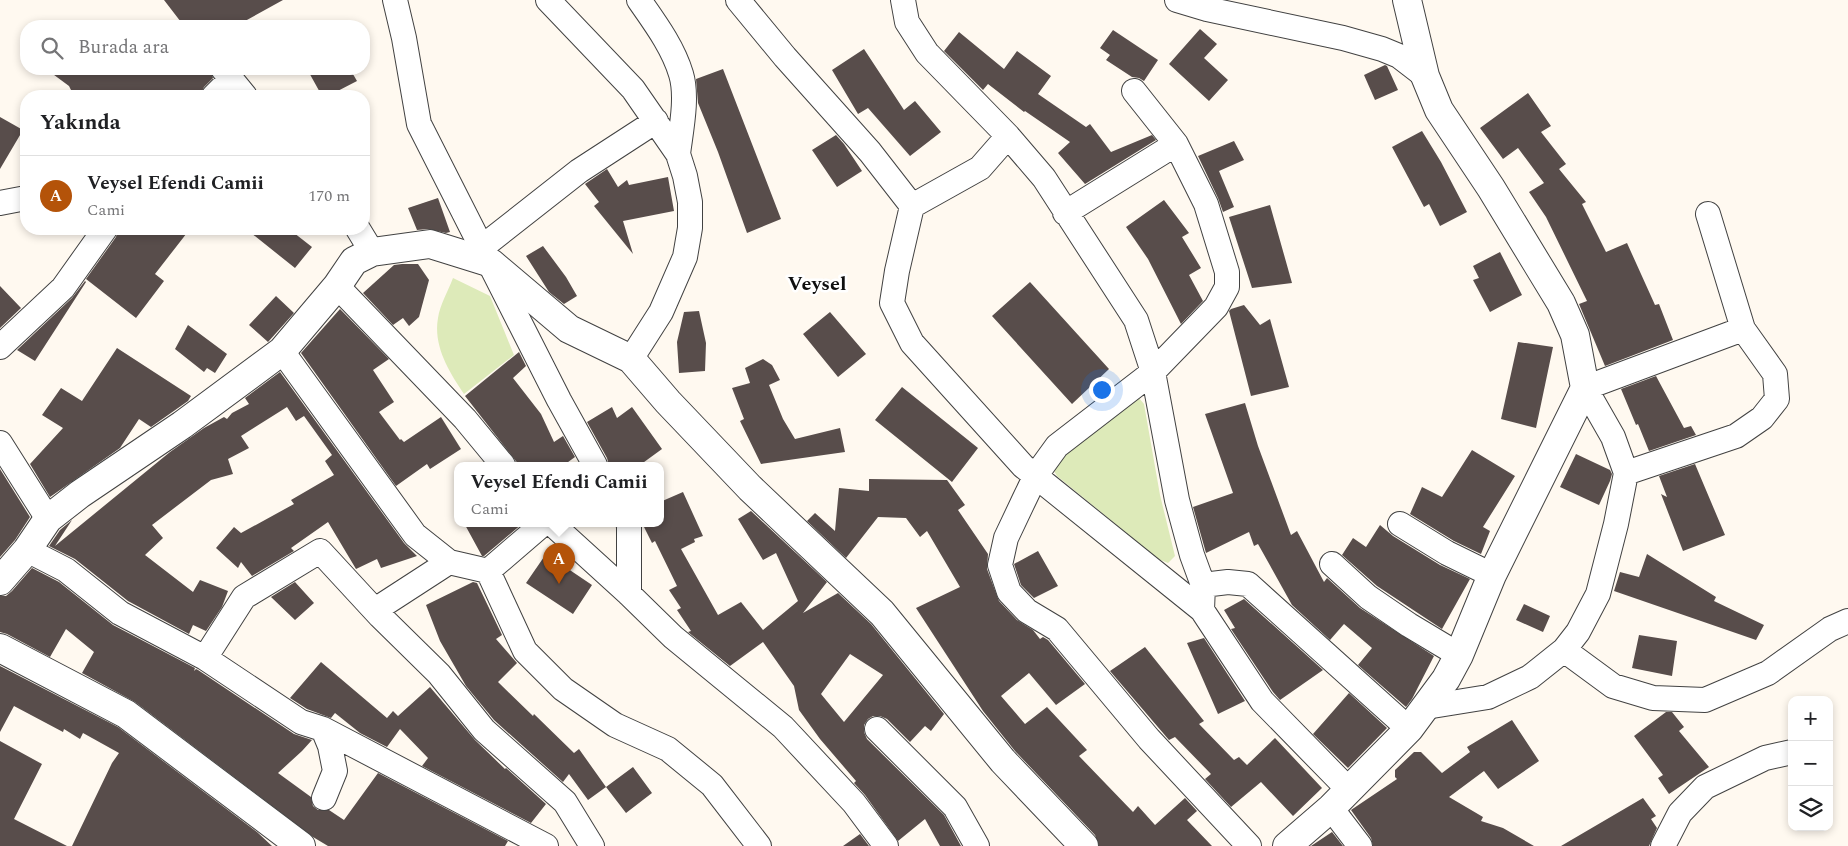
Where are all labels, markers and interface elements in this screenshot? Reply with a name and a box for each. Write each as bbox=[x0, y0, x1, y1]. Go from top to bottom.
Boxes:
search box bbox=[20, 20, 370, 75]
text: Burada ara bbox=[78, 33, 169, 62]
icon: search bbox=[38, 34, 66, 62]
text: Yakında bbox=[40, 107, 121, 139]
text: Veysel Efendi Camii bbox=[87, 169, 264, 198]
text: A bbox=[50, 184, 62, 208]
text: 170 m bbox=[308, 184, 350, 208]
text: Cami bbox=[87, 198, 125, 222]
district label: Veysel bbox=[788, 269, 846, 299]
your location bbox=[1089, 377, 1115, 403]
popup bbox=[454, 462, 664, 527]
text: Veysel Efendi Camii bbox=[471, 468, 647, 497]
text: Cami bbox=[471, 497, 509, 521]
pin: A bbox=[543, 543, 575, 584]
map controls bbox=[1788, 696, 1833, 831]
button: + bbox=[1788, 696, 1833, 741]
button: − bbox=[1788, 741, 1833, 786]
button: layers bbox=[1788, 786, 1833, 831]

